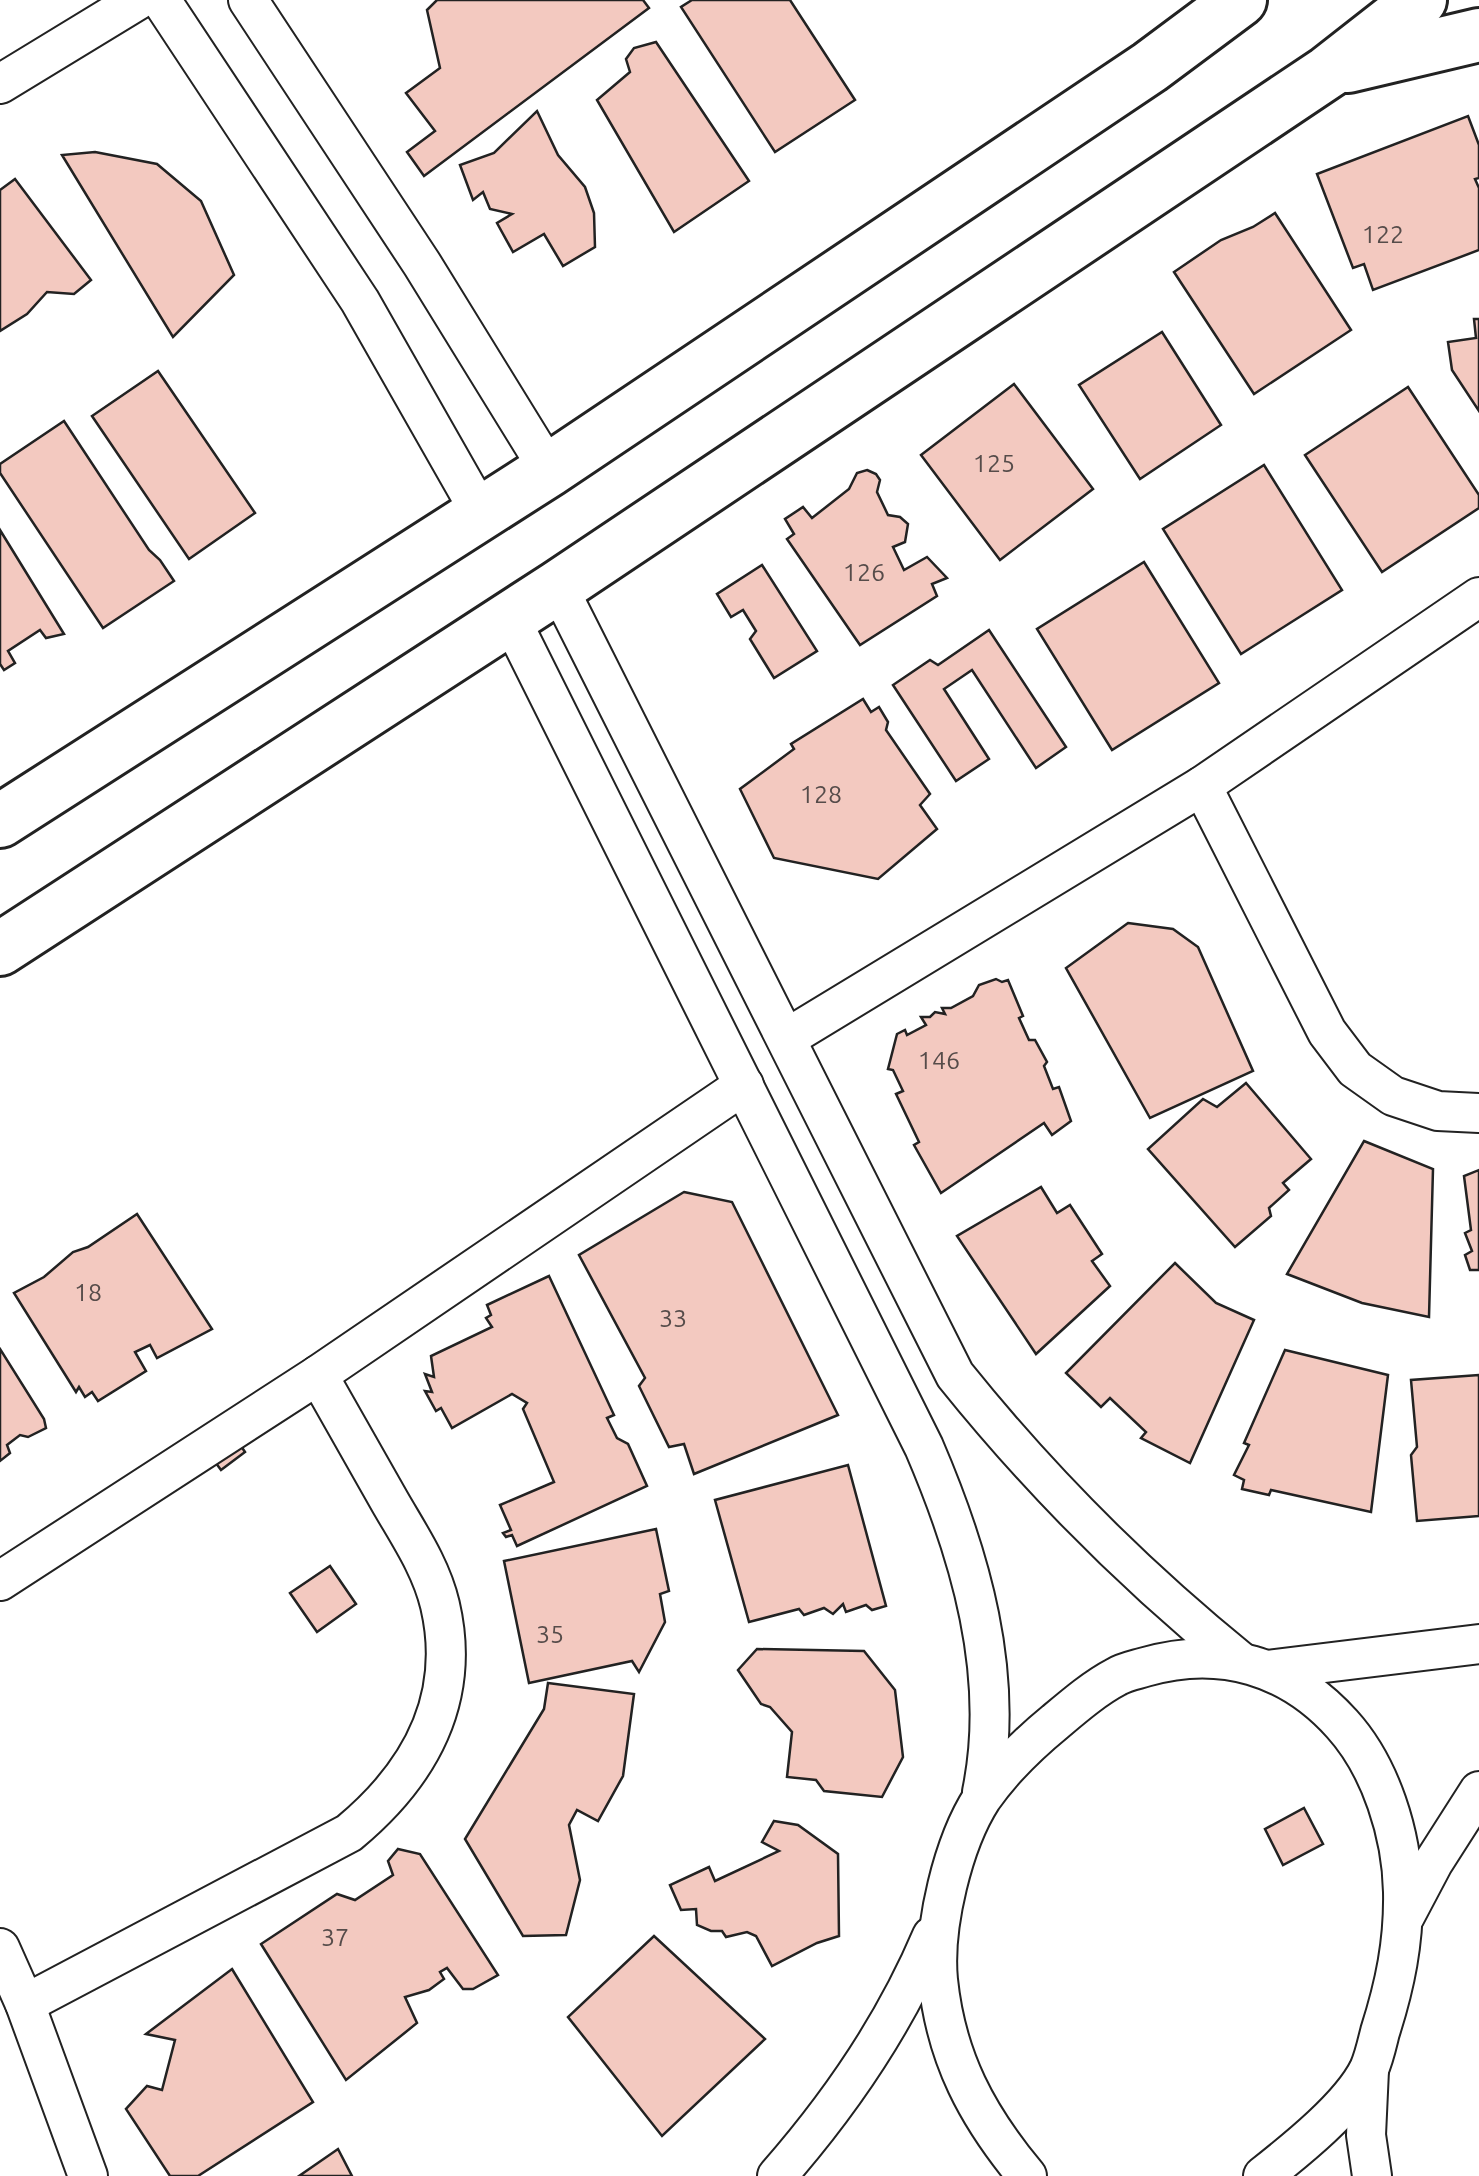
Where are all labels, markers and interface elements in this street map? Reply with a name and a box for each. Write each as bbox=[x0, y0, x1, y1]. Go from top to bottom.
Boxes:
house number: 122 bbox=[1362, 220, 1404, 248]
house number: 125 bbox=[973, 449, 1015, 477]
house number: 126 bbox=[843, 558, 885, 586]
house number: 128 bbox=[800, 780, 842, 808]
house number: 146 bbox=[918, 1046, 960, 1074]
house number: 18 bbox=[74, 1278, 102, 1306]
house number: 33 bbox=[659, 1304, 687, 1332]
house number: 35 bbox=[536, 1620, 564, 1648]
house number: 37 bbox=[321, 1923, 349, 1951]

